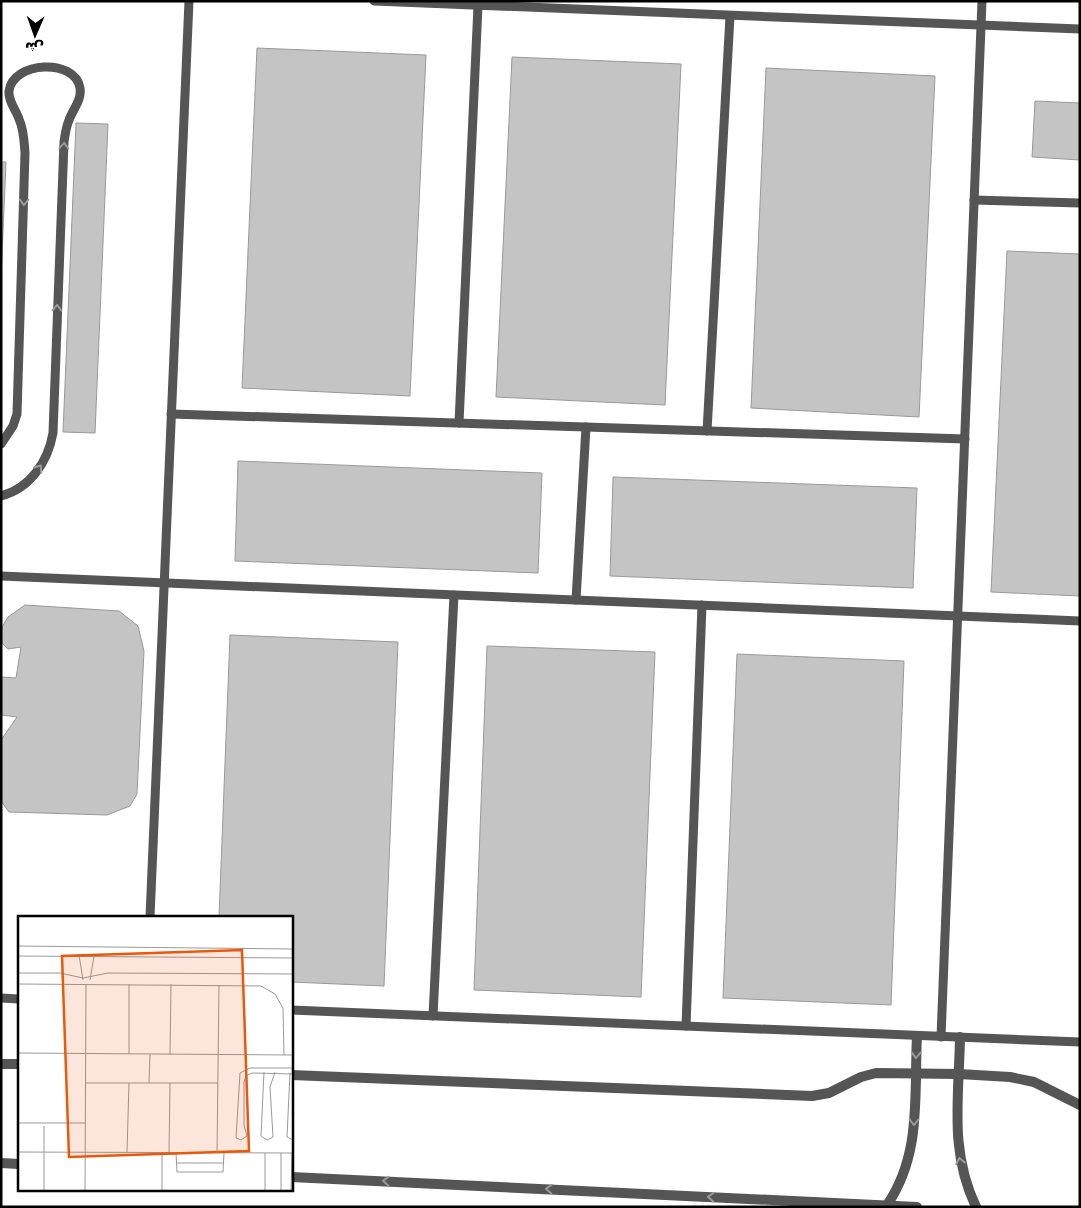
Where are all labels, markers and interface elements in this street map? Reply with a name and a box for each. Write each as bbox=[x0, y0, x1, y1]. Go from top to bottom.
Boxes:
north arrow bbox=[10, 10, 60, 60]
text: ش bbox=[25, 40, 44, 56]
one-way arrow bbox=[58, 142, 69, 150]
one-way arrow bbox=[18, 198, 29, 206]
one-way arrow bbox=[52, 304, 63, 312]
one-way arrow bbox=[33, 464, 42, 473]
inset map bbox=[18, 916, 292, 1190]
one-way arrow bbox=[911, 1051, 921, 1059]
one-way arrow bbox=[909, 1118, 919, 1126]
one-way arrow bbox=[955, 1157, 966, 1165]
one-way arrow bbox=[382, 1176, 390, 1187]
one-way arrow bbox=[544, 1184, 552, 1195]
one-way arrow bbox=[707, 1192, 714, 1202]

